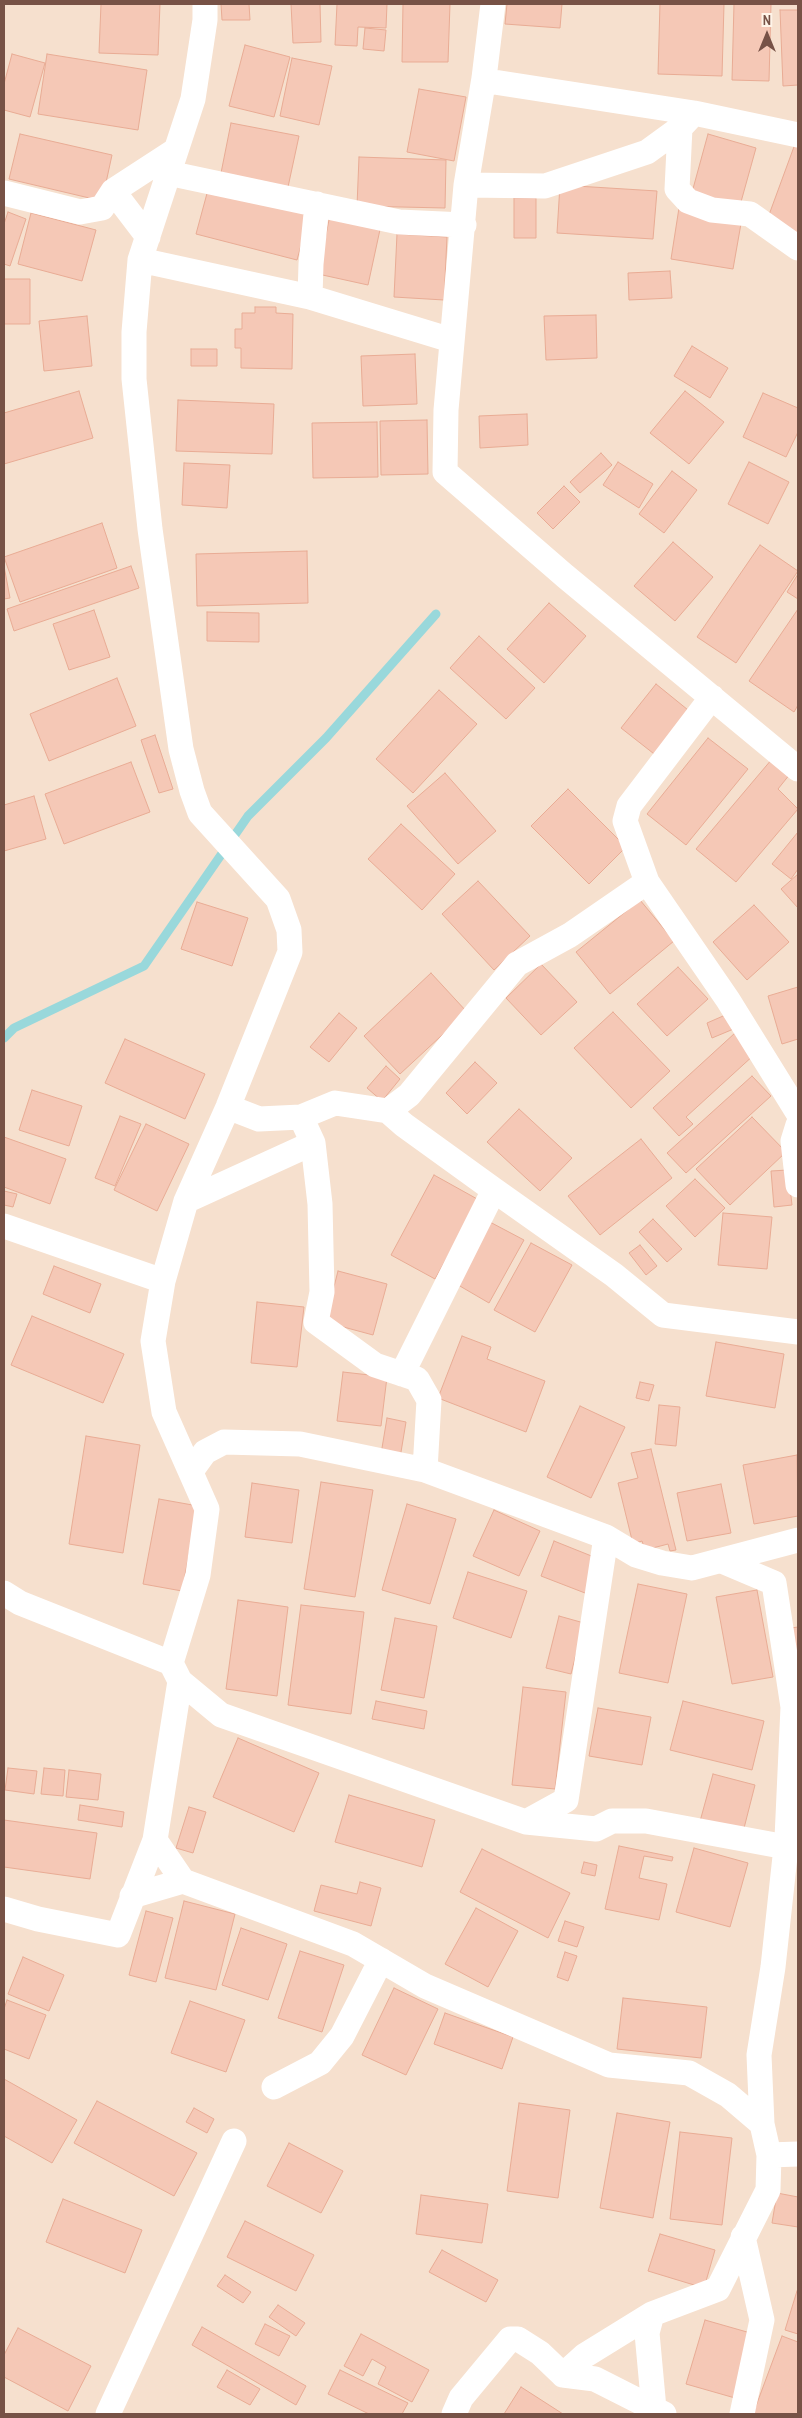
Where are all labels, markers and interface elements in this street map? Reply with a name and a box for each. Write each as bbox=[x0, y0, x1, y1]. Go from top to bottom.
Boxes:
north arrow bbox=[742, 10, 792, 60]
text: N bbox=[763, 11, 771, 29]

